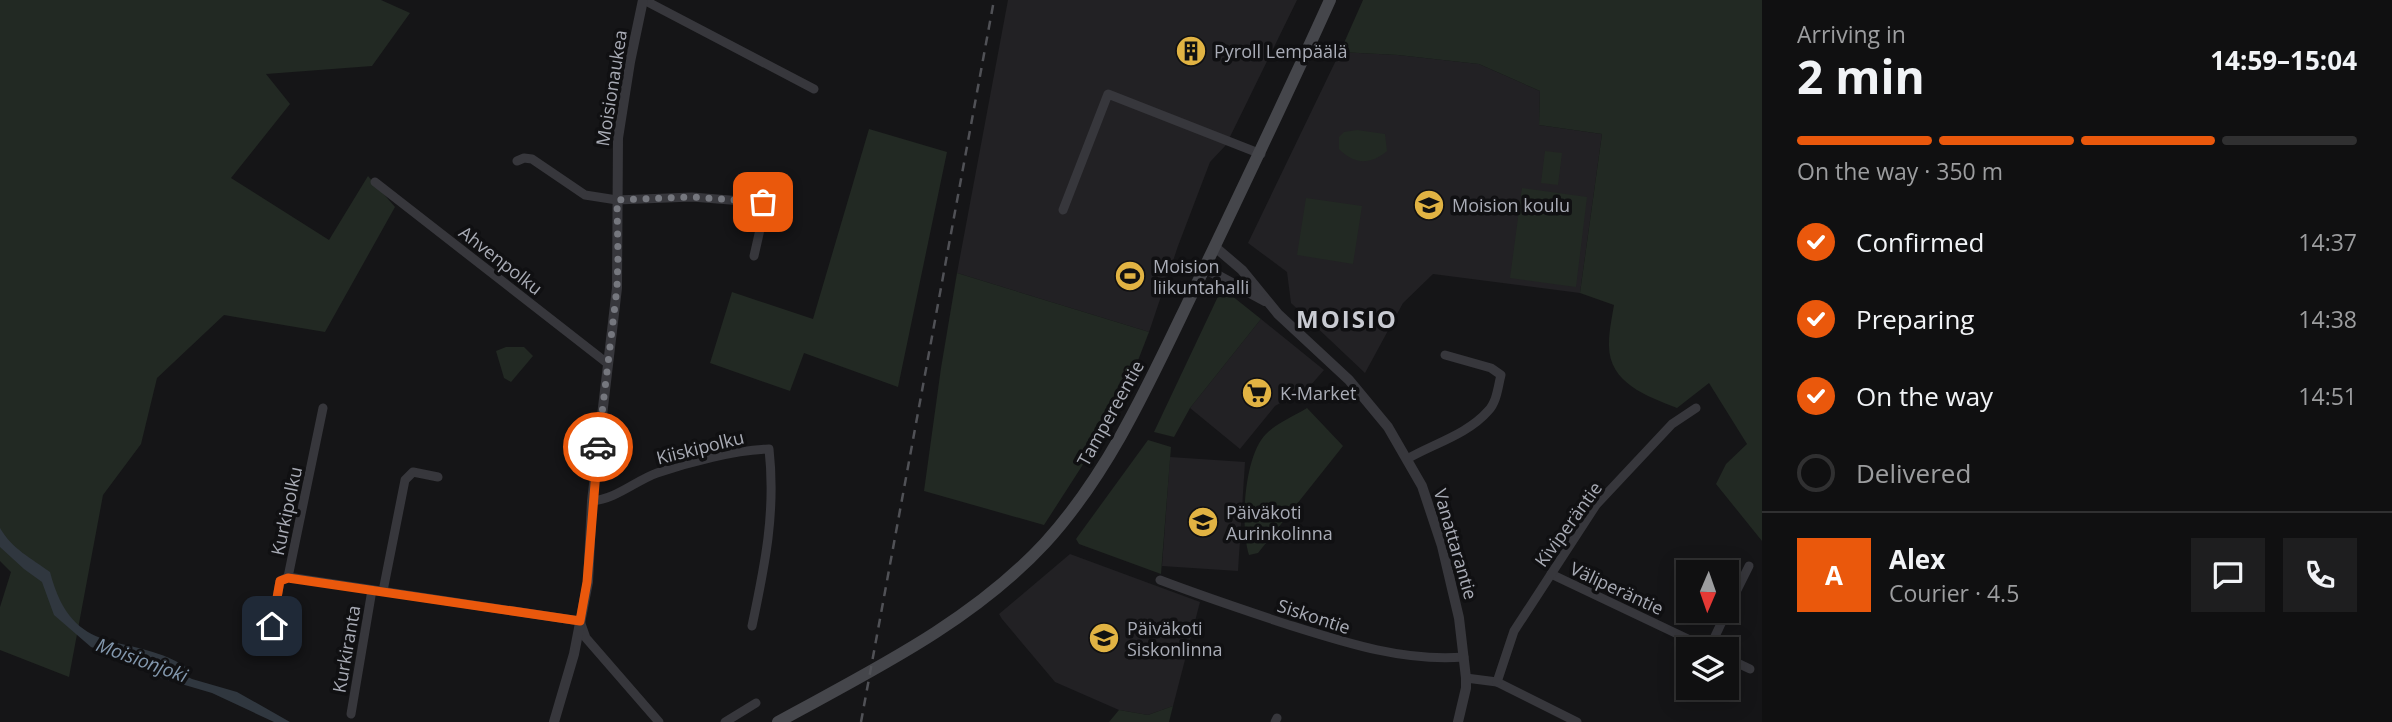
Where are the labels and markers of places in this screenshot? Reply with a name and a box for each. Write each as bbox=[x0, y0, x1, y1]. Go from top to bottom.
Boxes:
building icon: Pyroll Lempäälä bbox=[1174, 34, 1208, 68]
place label: Pyroll Lempäälä bbox=[1214, 39, 1348, 63]
pin bbox=[733, 172, 793, 232]
school or university icon: Moision koulu bbox=[1412, 188, 1446, 222]
place label: Moision koulu bbox=[1452, 193, 1570, 217]
place label: Moision liikuntahalli bbox=[1153, 254, 1249, 299]
sports icon: Moision liikuntahalli bbox=[1113, 259, 1147, 293]
supermarket icon: K-Market bbox=[1240, 376, 1274, 410]
place label: K-Market bbox=[1280, 381, 1356, 405]
place label: Päiväkoti Aurinkolinna bbox=[1226, 500, 1333, 545]
school or university icon: Päiväkoti Aurinkolinna bbox=[1186, 505, 1220, 539]
pin bbox=[242, 596, 302, 656]
place label: Päiväkoti Siskonlinna bbox=[1127, 616, 1222, 661]
school or university icon: Päiväkoti Siskonlinna bbox=[1087, 621, 1121, 655]

